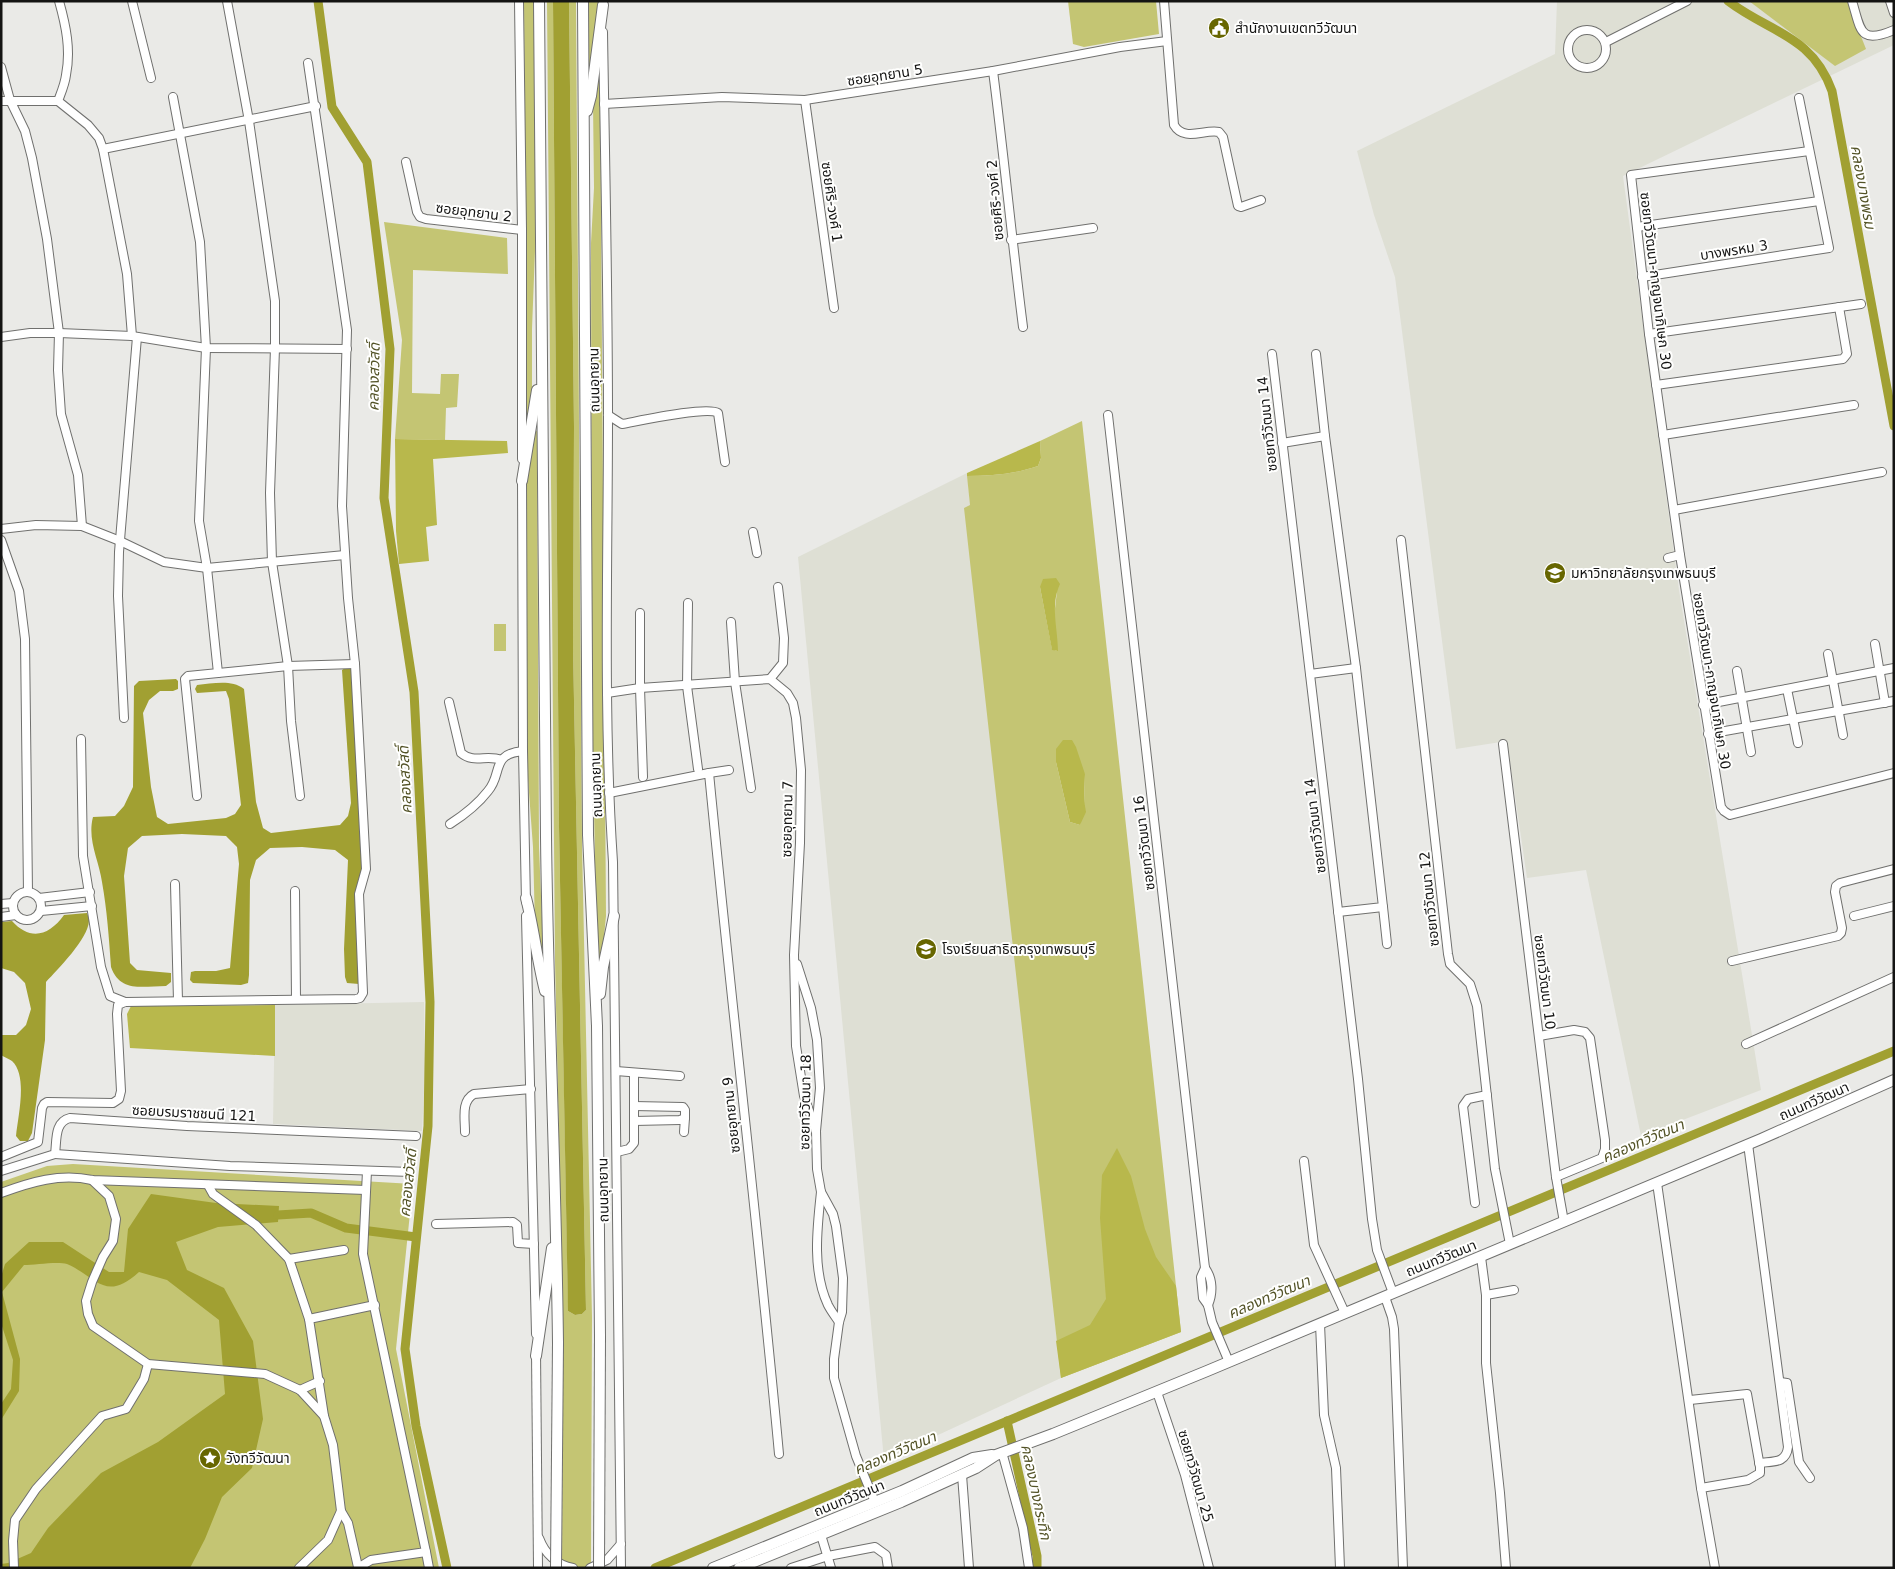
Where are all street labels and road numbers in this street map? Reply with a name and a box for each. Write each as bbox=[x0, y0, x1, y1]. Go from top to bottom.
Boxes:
street label: ซอยอุทยาน 5 bbox=[846, 61, 924, 90]
street label: ซอยศิริ-วงศ์ 2 bbox=[983, 159, 1007, 241]
street label: ซอยศิริ-วงศ์ 1 bbox=[818, 161, 846, 243]
street label: ซอยทวีวัฒนา-กาญจนาภิเษก 30 bbox=[1637, 191, 1675, 371]
street label: ซอยอุทยาน 2 bbox=[435, 199, 513, 226]
street label: บางพรหม 3 bbox=[1699, 237, 1769, 263]
street label: ถนนอุทยาน bbox=[585, 347, 604, 413]
street label: ซอยทวีวัฒนา 14 bbox=[1254, 376, 1280, 472]
street label: ซอยทวีวัฒนา-กาญจนาภิเษก 30 bbox=[1690, 591, 1734, 771]
street label: ถนนอุทยาน bbox=[587, 752, 606, 818]
street label: ซอยทวีวัฒนา 14 bbox=[1301, 777, 1329, 874]
street label: ซอยอุทยาน 7 bbox=[778, 781, 797, 857]
street label: ซอยทวีวัฒนา 16 bbox=[1130, 794, 1158, 891]
street label: ซอยทวีวัฒนา 12 bbox=[1416, 851, 1442, 947]
street label: ซอยทวีวัฒนา 10 bbox=[1531, 934, 1559, 1030]
street label: ซอยทวีวัฒนา 18 bbox=[796, 1054, 814, 1150]
street label: ซอยอุทยาน 9 bbox=[719, 1076, 744, 1154]
street label: ถนนทวีวัฒนา bbox=[1777, 1078, 1851, 1124]
street label: ซอยบรมราชชนนี 121 bbox=[132, 1102, 256, 1124]
street label: ถนนอุทยาน bbox=[594, 1157, 613, 1223]
street label: ถนนทวีวัฒนา bbox=[1403, 1237, 1479, 1279]
street label: ซอยทวีวัฒนา 25 bbox=[1175, 1428, 1217, 1524]
street label: ถนนทวีวัฒนา bbox=[811, 1477, 887, 1519]

